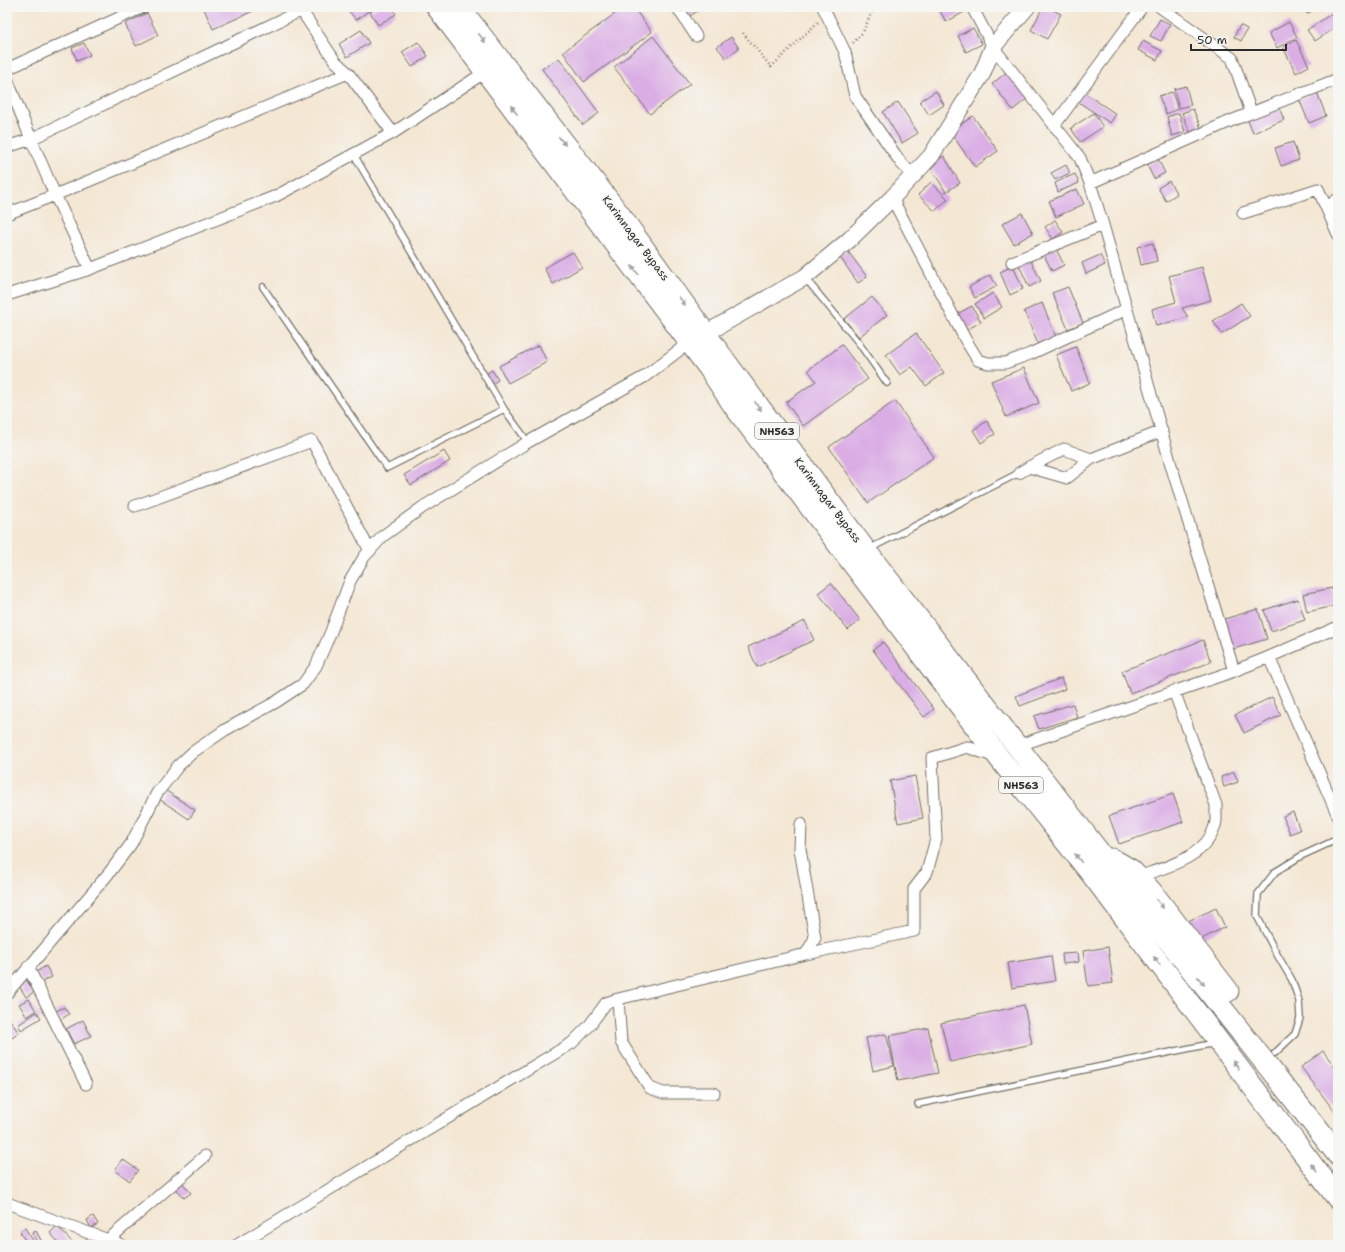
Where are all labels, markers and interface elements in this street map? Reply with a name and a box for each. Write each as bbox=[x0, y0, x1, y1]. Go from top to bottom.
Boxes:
scale bar bbox=[1191, 26, 1286, 52]
text: 50 m bbox=[1197, 32, 1227, 48]
one-way arrow bbox=[478, 33, 486, 43]
one-way arrow bbox=[510, 105, 519, 116]
one-way arrow bbox=[558, 135, 566, 146]
street label: Karimnagar Bypass bbox=[599, 193, 673, 284]
one-way arrow bbox=[631, 264, 639, 275]
one-way arrow bbox=[678, 295, 686, 306]
one-way arrow bbox=[754, 400, 763, 411]
road number: NH563 bbox=[755, 423, 799, 439]
street label: Karimnagar Bypass bbox=[791, 455, 865, 546]
road number: NH563 bbox=[999, 777, 1043, 793]
one-way arrow bbox=[1074, 852, 1083, 863]
one-way arrow bbox=[1156, 898, 1165, 909]
one-way arrow bbox=[1153, 956, 1161, 967]
one-way arrow bbox=[1197, 975, 1206, 986]
one-way arrow bbox=[1232, 1059, 1240, 1070]
one-way arrow bbox=[1310, 1163, 1319, 1174]

